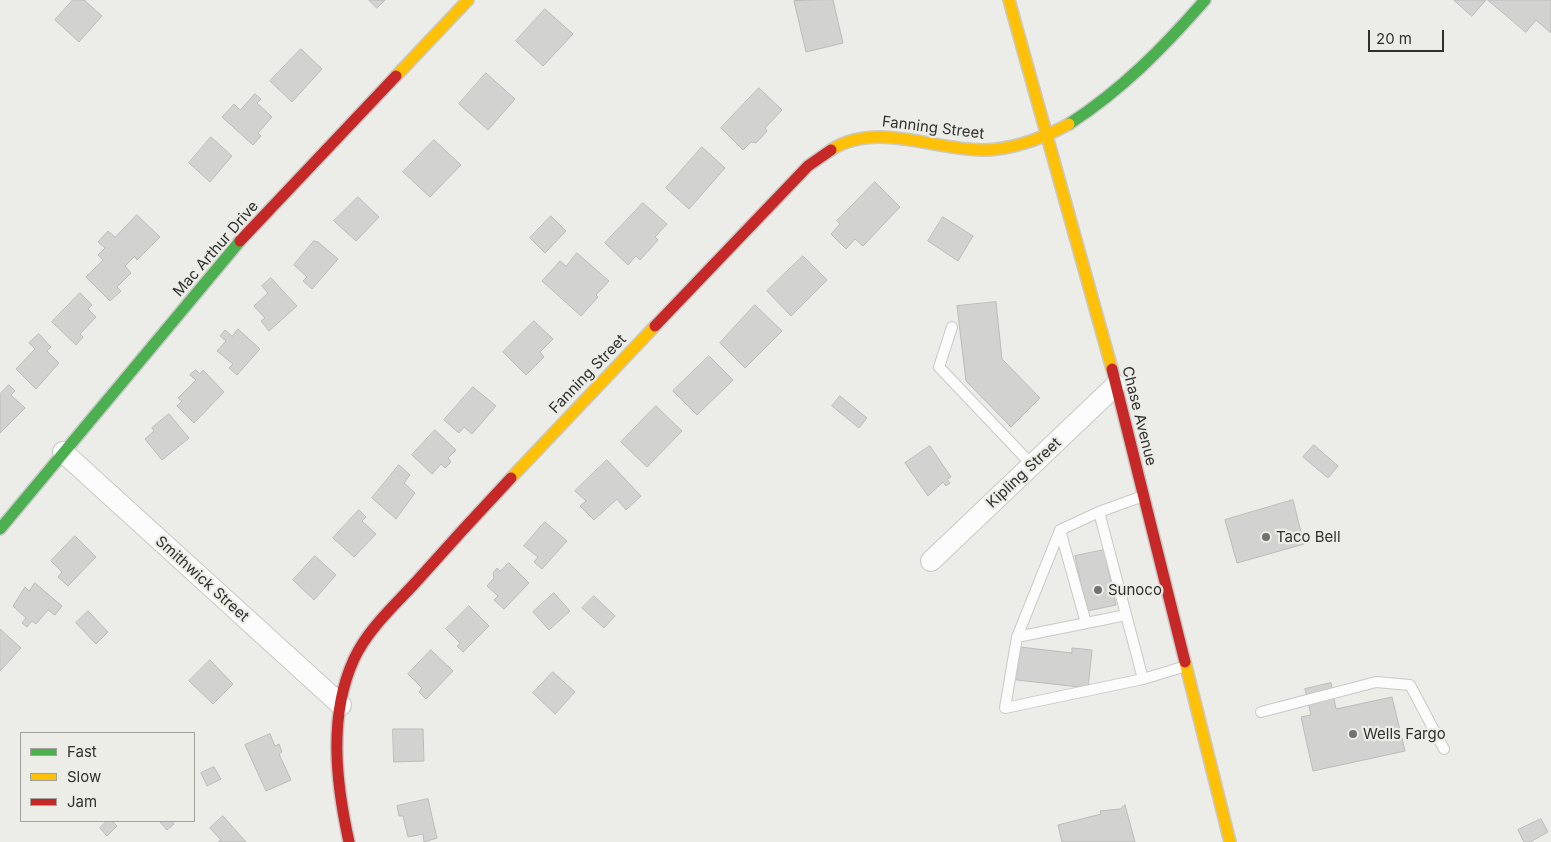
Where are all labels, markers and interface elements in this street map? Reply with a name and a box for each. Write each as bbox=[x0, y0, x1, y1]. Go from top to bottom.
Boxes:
scale bar bbox=[1371, 20, 1447, 52]
text: 20 m bbox=[1376, 29, 1412, 48]
street label: Fanning Street bbox=[881, 113, 985, 143]
street label: Mac Arthur Drive bbox=[170, 198, 262, 300]
street label: Fanning Street bbox=[546, 331, 630, 417]
street label: Chase Avenue bbox=[1118, 364, 1160, 468]
street label: Kipling Street bbox=[983, 434, 1065, 512]
place label: Taco Bell bbox=[1276, 528, 1341, 546]
marker: Taco Bell bbox=[1260, 531, 1272, 543]
street label: Smithwick Street bbox=[152, 532, 252, 626]
place label: Sunoco bbox=[1108, 581, 1162, 599]
marker: Sunoco bbox=[1092, 584, 1104, 596]
place label: Wells Fargo bbox=[1363, 725, 1446, 743]
marker: Wells Fargo bbox=[1347, 728, 1359, 740]
legend bbox=[20, 732, 195, 822]
text: Fast bbox=[67, 742, 97, 761]
text: Slow bbox=[67, 767, 101, 786]
text: Jam bbox=[67, 792, 97, 811]

